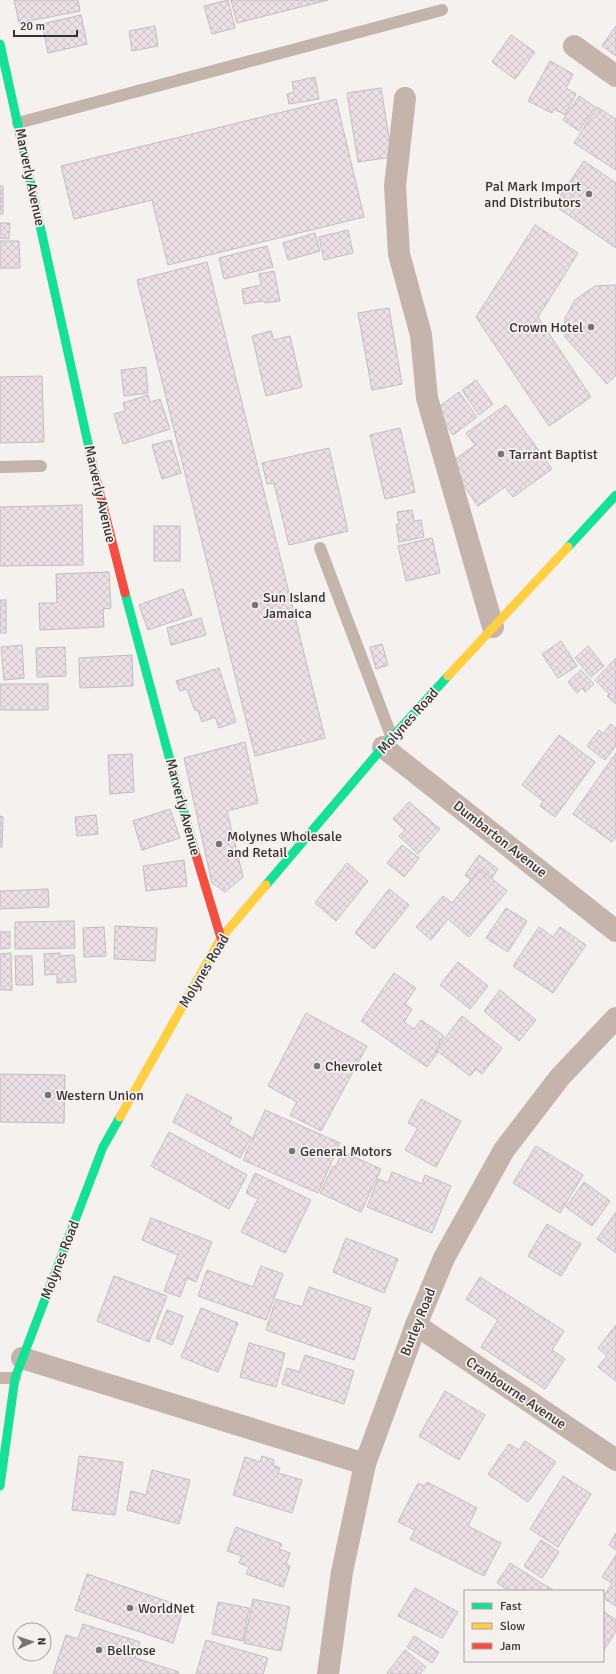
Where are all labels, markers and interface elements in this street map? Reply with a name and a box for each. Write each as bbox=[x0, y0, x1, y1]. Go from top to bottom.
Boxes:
scale bar bbox=[14, 12, 77, 38]
text: 20 m bbox=[20, 19, 45, 34]
street label: Marverly Avenue bbox=[11, 126, 49, 228]
place label: Pal Mark Import and Distributors bbox=[484, 178, 581, 211]
marker: Pal Mark Import and Distributors bbox=[584, 189, 594, 199]
place label: Crown Hotel bbox=[509, 319, 583, 336]
marker: Crown Hotel bbox=[586, 322, 596, 332]
street label: Marverly Avenue bbox=[81, 444, 119, 544]
place label: Tarrant Baptist bbox=[509, 446, 598, 463]
marker: Tarrant Baptist bbox=[496, 449, 506, 459]
place label: Sun Island Jamaica bbox=[263, 589, 326, 622]
marker: Sun Island Jamaica bbox=[250, 600, 260, 610]
street label: Molynes Road bbox=[374, 685, 442, 757]
street label: Marverly Avenue bbox=[162, 757, 204, 857]
street label: Dumbarton Avenue bbox=[450, 797, 550, 881]
place label: Molynes Wholesale and Retail bbox=[227, 828, 342, 861]
marker: Molynes Wholesale and Retail bbox=[214, 839, 224, 849]
street label: Molynes Road bbox=[175, 931, 233, 1011]
place label: Chevrolet bbox=[325, 1058, 382, 1075]
marker: Chevrolet bbox=[312, 1061, 322, 1071]
place label: Western Union bbox=[56, 1087, 144, 1104]
marker: Western Union bbox=[43, 1090, 53, 1100]
place label: General Motors bbox=[300, 1143, 392, 1160]
marker: General Motors bbox=[287, 1146, 297, 1156]
street label: Molynes Road bbox=[37, 1218, 83, 1302]
street label: Burley Road bbox=[397, 1286, 439, 1358]
street label: Cranbourne Avenue bbox=[463, 1353, 569, 1433]
legend bbox=[464, 1590, 604, 1662]
text: Fast bbox=[500, 1599, 521, 1614]
place label: WorldNet bbox=[138, 1600, 195, 1617]
marker: WorldNet bbox=[125, 1603, 135, 1613]
text: Slow bbox=[500, 1619, 525, 1634]
north arrow bbox=[12, 1622, 52, 1662]
text: N bbox=[35, 1637, 48, 1646]
text: Jam bbox=[500, 1639, 521, 1654]
place label: Bellrose bbox=[107, 1642, 156, 1659]
marker: Bellrose bbox=[94, 1645, 104, 1655]

